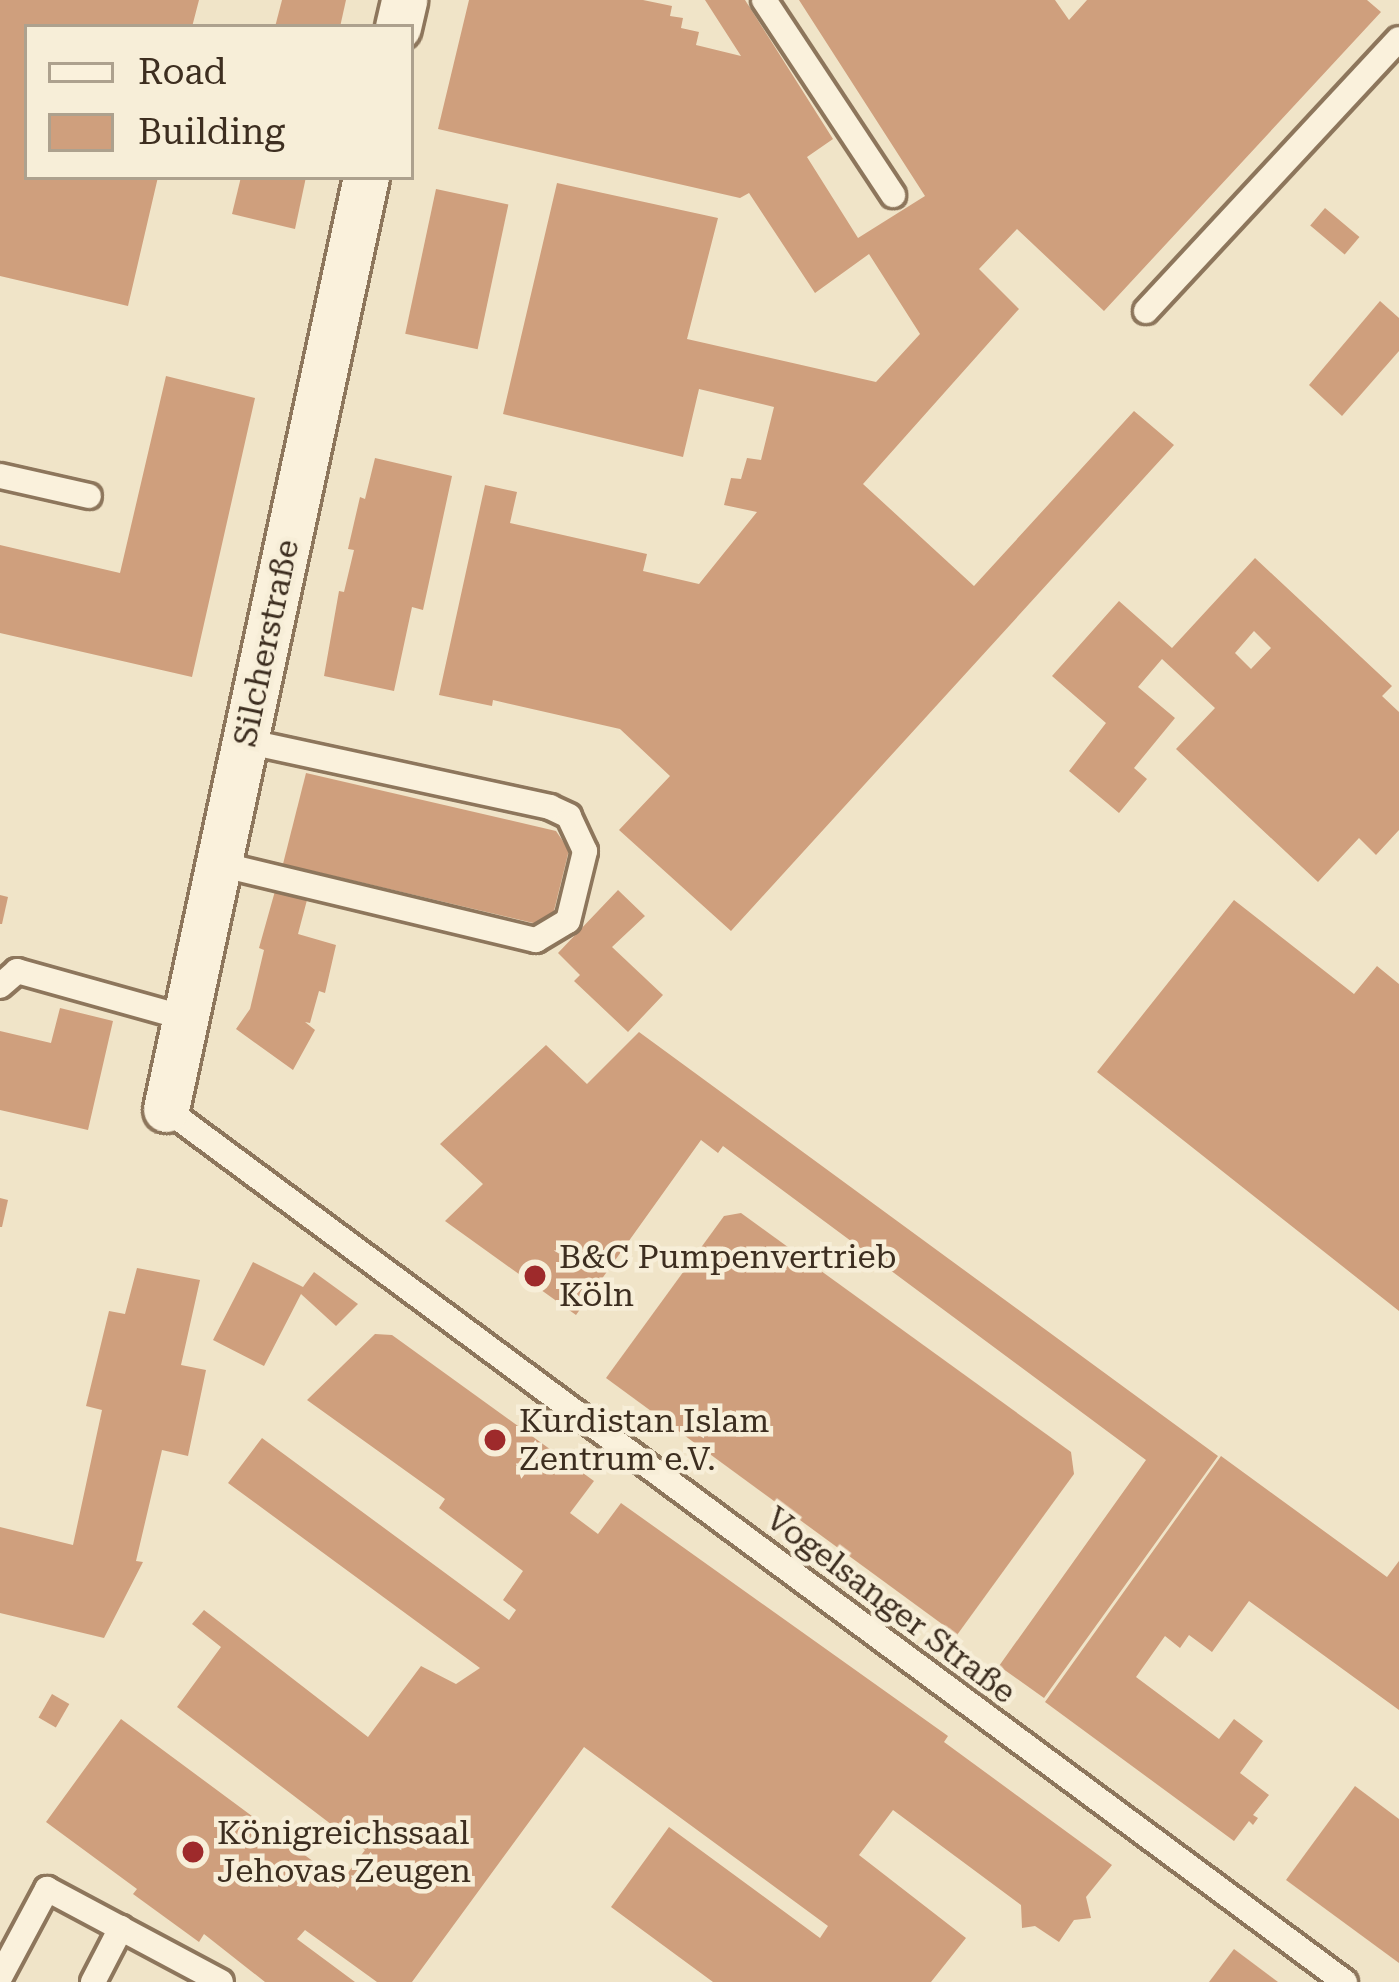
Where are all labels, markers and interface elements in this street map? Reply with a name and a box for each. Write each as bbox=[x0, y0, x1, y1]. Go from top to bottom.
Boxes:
legend bbox=[24, 24, 414, 180]
text: Road bbox=[138, 51, 226, 93]
text: Building bbox=[138, 111, 285, 153]
street label: Silcherstraße bbox=[225, 536, 307, 750]
place label: B&C Pumpenvertrieb Köln bbox=[559, 1237, 897, 1315]
marker: B&C Pumpenvertrieb Köln bbox=[522, 1263, 548, 1289]
place label: Kurdistan Islam Zentrum e.V. bbox=[519, 1401, 769, 1479]
marker: Kurdistan Islam Zentrum e.V. bbox=[482, 1427, 508, 1453]
street label: Vogelsanger Straße bbox=[758, 1498, 1024, 1712]
place label: Königreichssaal Jehovas Zeugen bbox=[217, 1813, 471, 1891]
marker: Königreichssaal Jehovas Zeugen bbox=[180, 1839, 206, 1865]

